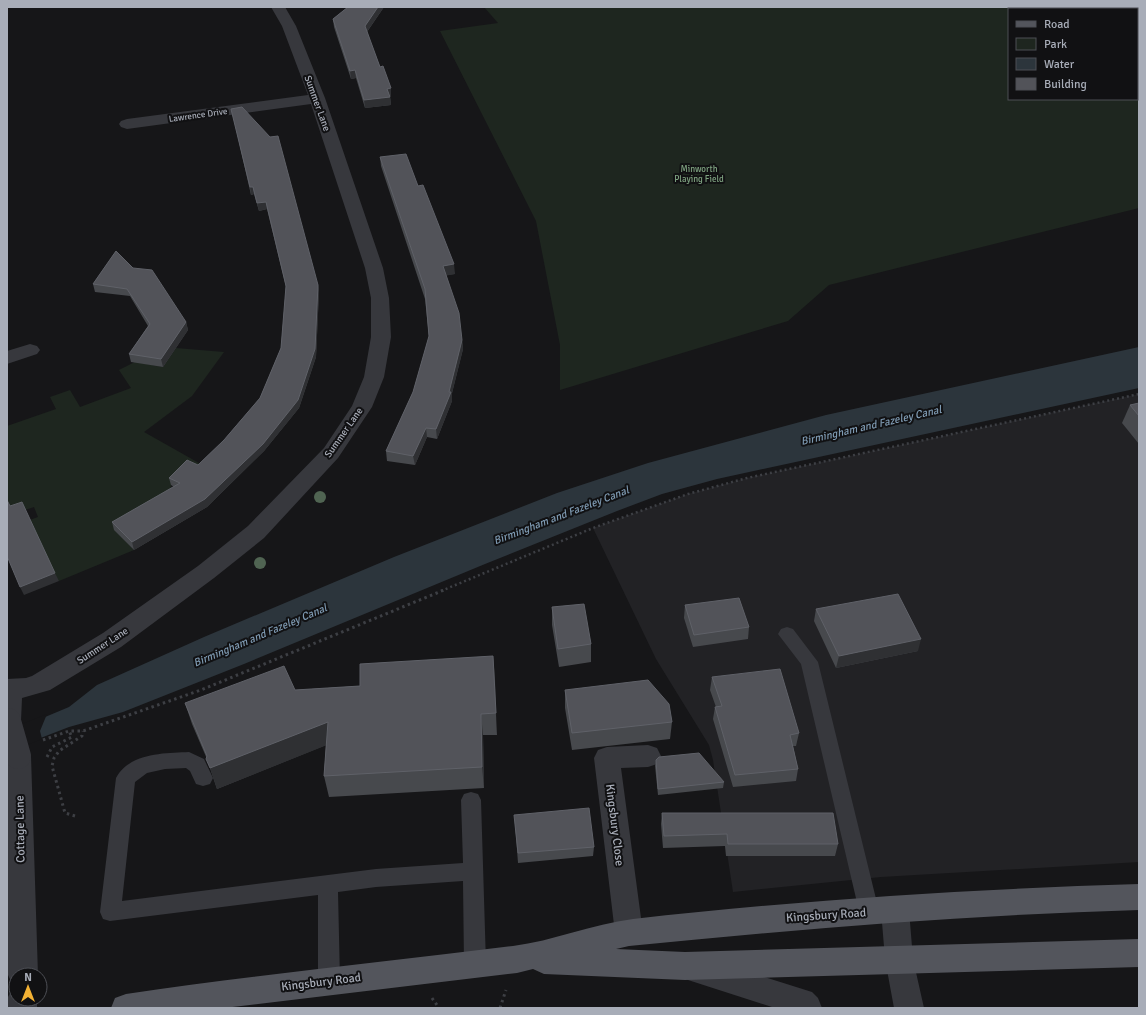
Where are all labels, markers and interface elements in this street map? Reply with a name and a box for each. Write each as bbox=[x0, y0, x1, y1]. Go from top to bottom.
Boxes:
legend bbox=[1008, 8, 1138, 100]
text: Road bbox=[1044, 17, 1070, 32]
text: Park bbox=[1044, 37, 1067, 52]
text: Water bbox=[1044, 57, 1075, 72]
street label: Summer Lane bbox=[301, 74, 333, 133]
text: Building bbox=[1044, 77, 1087, 92]
street label: Lawrence Drive bbox=[168, 106, 228, 125]
park label: Minworth Playing Field bbox=[674, 164, 724, 185]
water label: Birmingham and Fazeley Canal bbox=[799, 403, 943, 448]
street label: Summer Lane bbox=[322, 405, 366, 460]
water label: Birmingham and Fazeley Canal bbox=[492, 483, 631, 547]
water label: Birmingham and Fazeley Canal bbox=[191, 601, 330, 670]
street label: Summer Lane bbox=[75, 625, 130, 667]
street label: Kingsbury Close bbox=[602, 783, 627, 867]
street label: Cottage Lane bbox=[12, 795, 29, 863]
street label: Kingsbury Road bbox=[786, 905, 867, 926]
north arrow bbox=[8, 967, 48, 1007]
street label: Kingsbury Road bbox=[280, 970, 362, 995]
text: N bbox=[24, 971, 32, 984]

